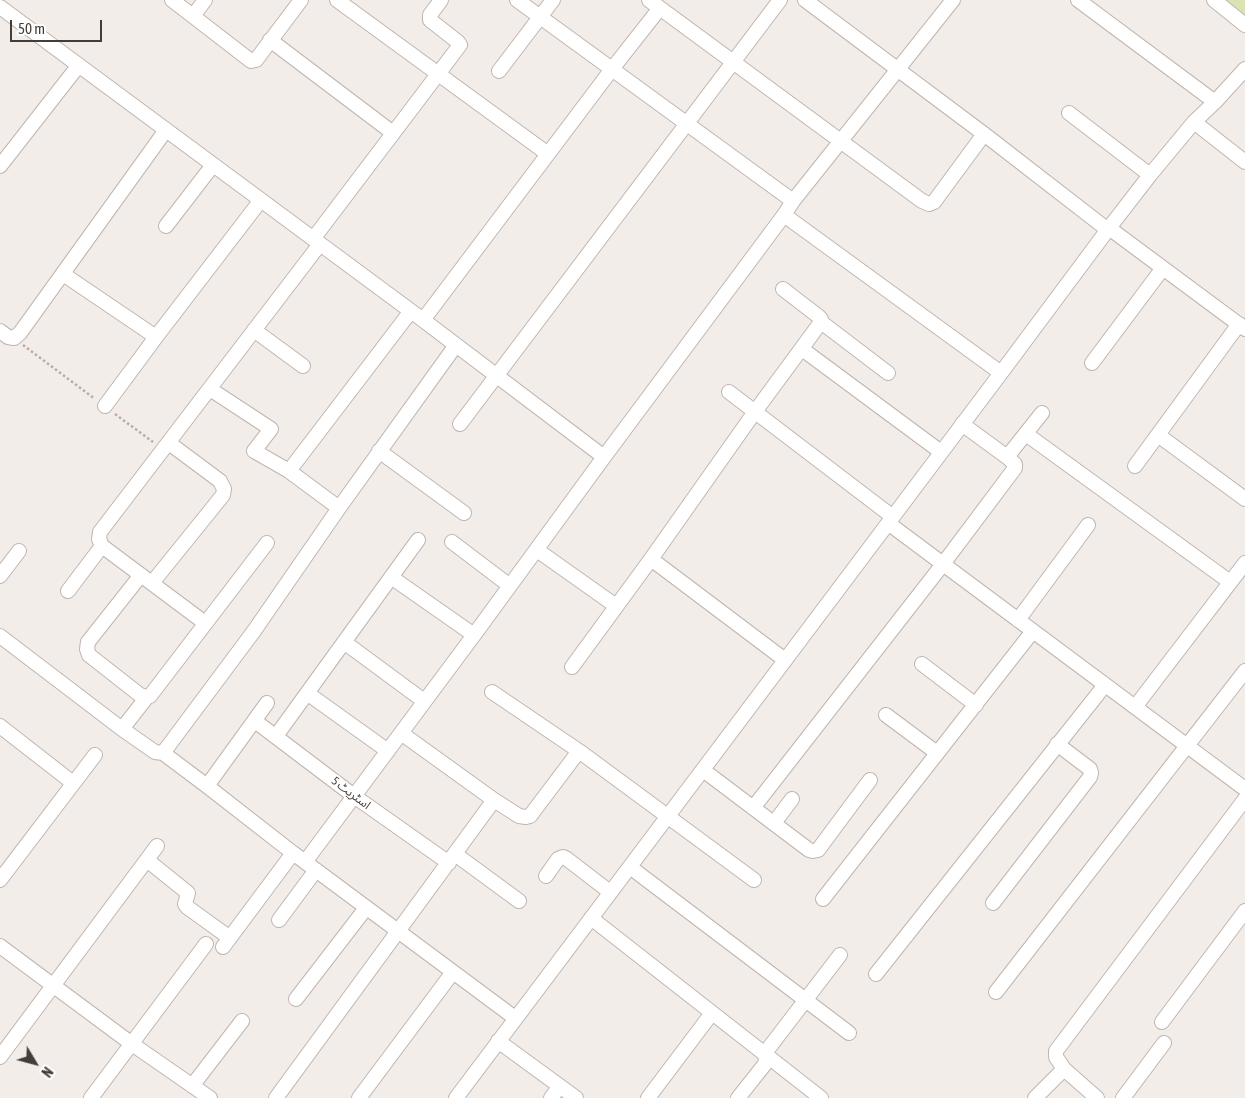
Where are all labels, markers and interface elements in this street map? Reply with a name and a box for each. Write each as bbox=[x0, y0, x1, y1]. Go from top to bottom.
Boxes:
scale bar bbox=[12, 10, 105, 42]
text: 50 m bbox=[18, 20, 45, 37]
street label: اسٹریٹ 5 bbox=[329, 774, 373, 812]
north arrow bbox=[10, 1038, 60, 1088]
text: N bbox=[38, 1064, 56, 1080]

